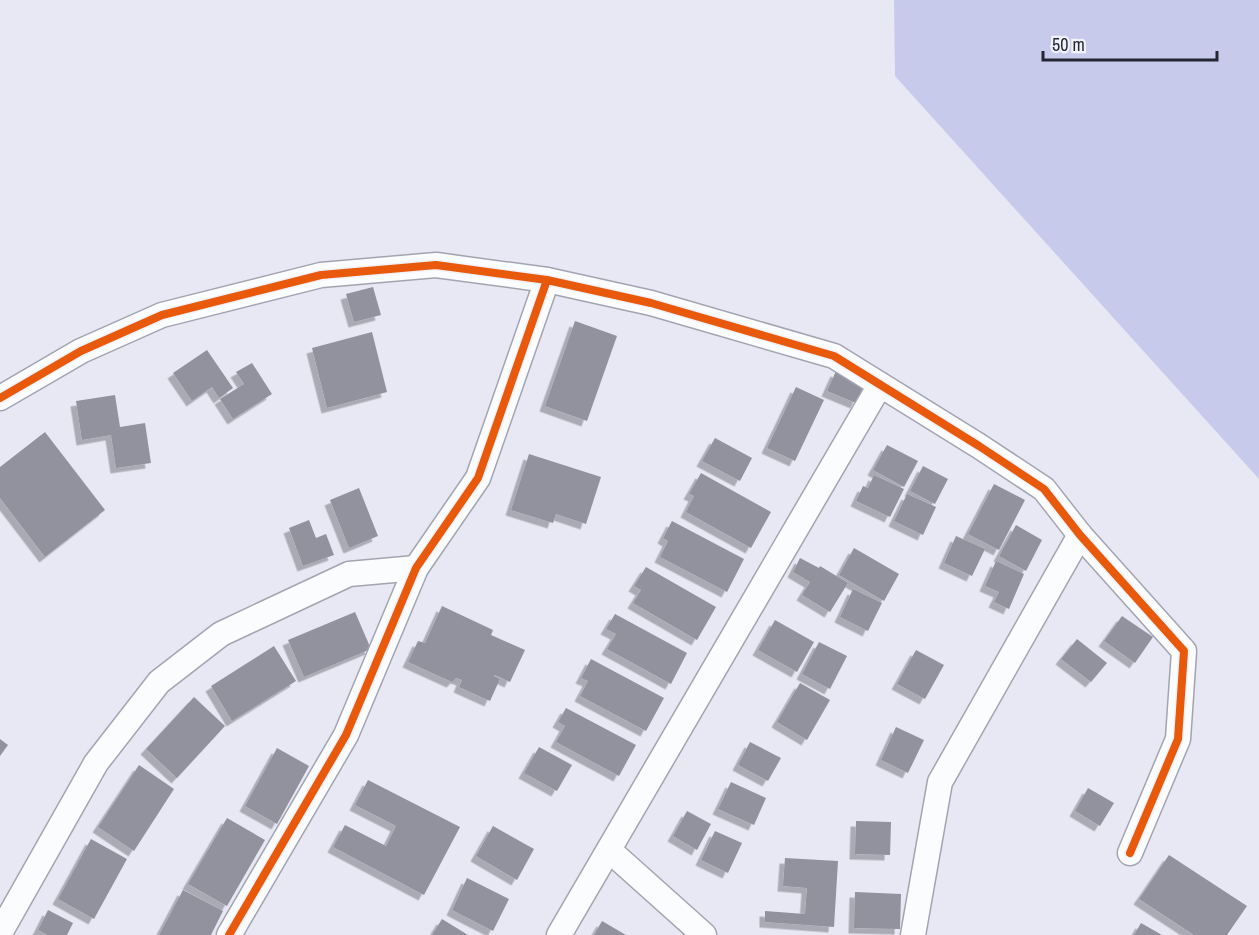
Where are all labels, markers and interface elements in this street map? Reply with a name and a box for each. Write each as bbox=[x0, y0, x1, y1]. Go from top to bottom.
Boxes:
scale bar bbox=[1043, 24, 1217, 62]
text: 50 m bbox=[1052, 32, 1085, 57]

